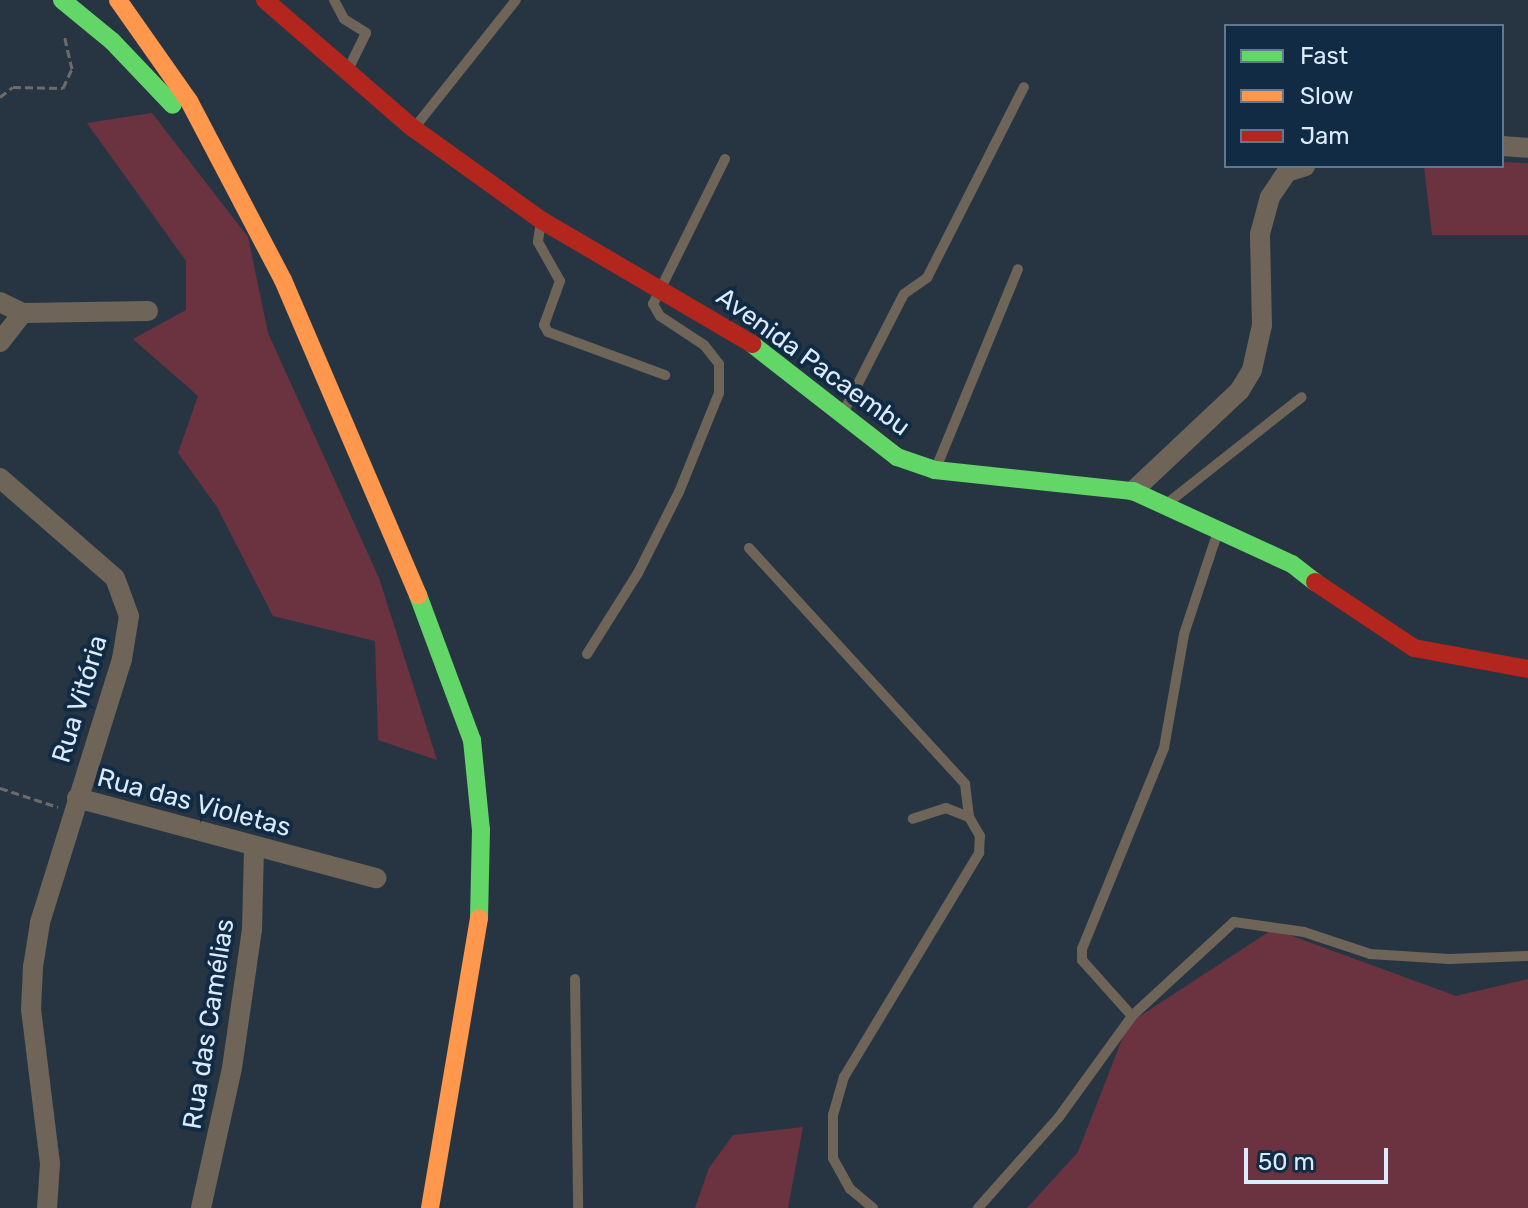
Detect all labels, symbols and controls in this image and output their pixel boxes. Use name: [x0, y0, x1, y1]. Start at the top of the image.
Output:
legend: [1224, 24, 1504, 168]
text: Fast: [1300, 42, 1348, 70]
text: Slow: [1300, 82, 1353, 110]
text: Jam: [1300, 122, 1350, 150]
street label: Avenida Pacaembu: [710, 281, 916, 443]
street label: Rua Vitória: [46, 631, 114, 767]
street label: Rua das Violetas: [94, 762, 294, 844]
street label: Rua das Camélias: [177, 917, 241, 1131]
scale bar: [1248, 1132, 1392, 1182]
text: 50 m: [1258, 1148, 1315, 1176]

